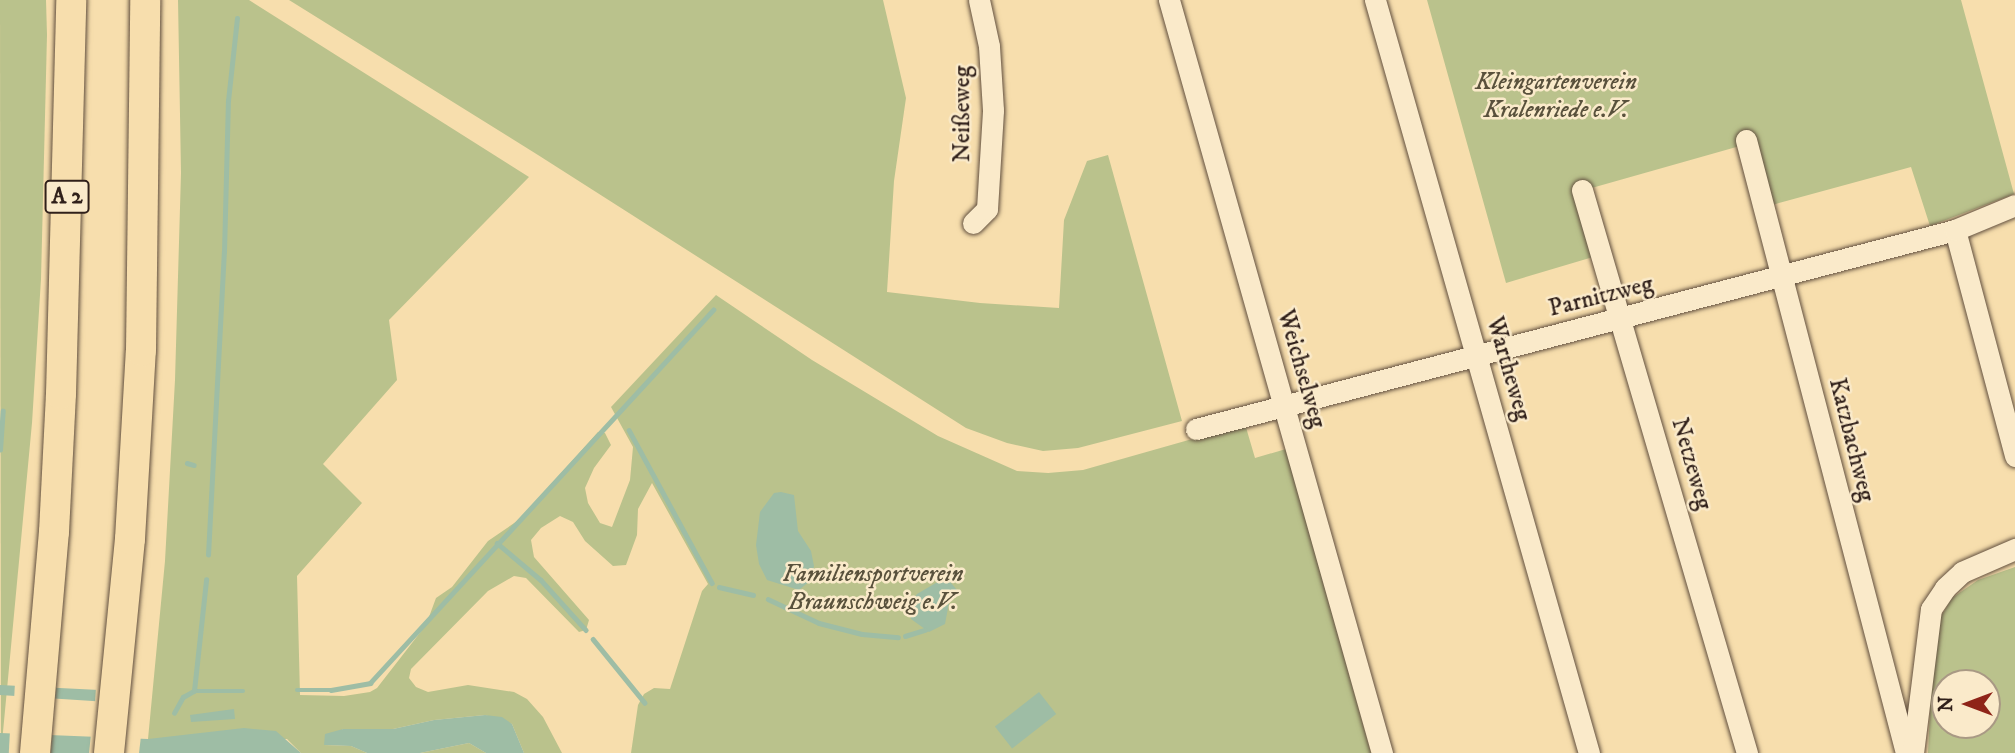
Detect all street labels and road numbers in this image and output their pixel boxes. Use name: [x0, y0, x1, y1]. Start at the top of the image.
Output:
street label: Neißeweg: [949, 66, 977, 162]
road number: A 2: [44, 178, 90, 216]
street label: Parnitzweg: [1546, 270, 1656, 324]
street label: Weichselweg: [1270, 306, 1332, 432]
street label: Wartheweg: [1479, 314, 1537, 424]
street label: Katzbachweg: [1822, 375, 1880, 505]
street label: Netzeweg: [1664, 415, 1718, 513]

